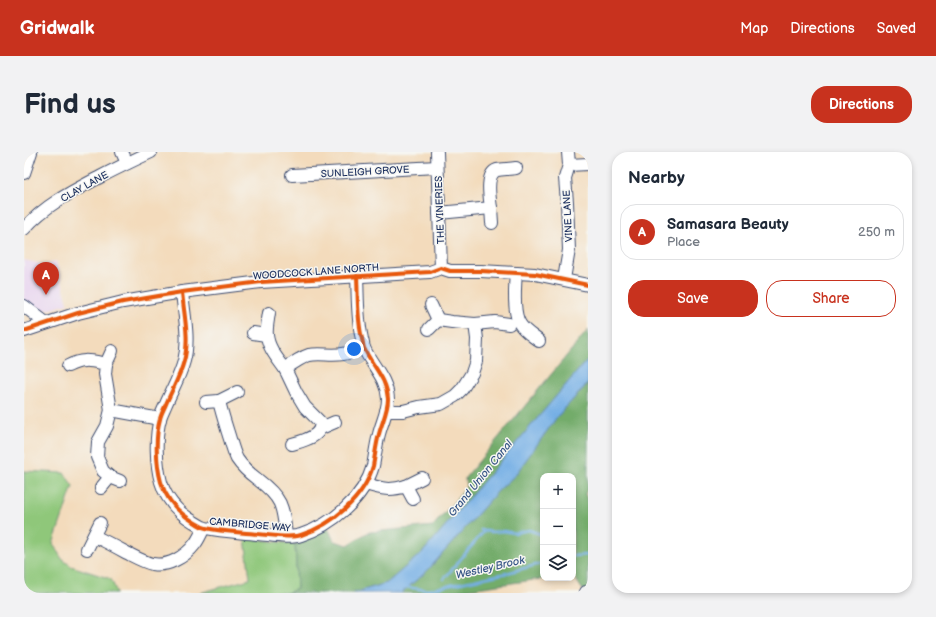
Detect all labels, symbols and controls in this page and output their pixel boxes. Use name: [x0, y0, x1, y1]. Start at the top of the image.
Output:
text: Gridwalk: [20, 17, 95, 40]
text: Map: [740, 20, 768, 37]
text: Directions: [790, 20, 855, 37]
text: Saved: [877, 20, 916, 37]
button: Directions: [811, 86, 912, 123]
text: Find us: [24, 88, 116, 121]
street label: SUNLEIGH GROVE: [320, 164, 410, 180]
text: Nearby: [628, 168, 685, 188]
street label: CLAY LANE: [59, 169, 111, 205]
street label: THE VINERIES: [433, 175, 447, 244]
street label: VINE LANE: [561, 189, 575, 242]
text: Samasara Beauty: [667, 215, 789, 234]
text: A: [638, 224, 646, 240]
text: 250 m: [858, 224, 895, 240]
text: Place: [667, 234, 700, 250]
pin: A: [33, 262, 59, 295]
street label: WOODCOCK LANE NORTH: [253, 262, 379, 282]
button: Save: [628, 280, 758, 317]
button: Share: [766, 280, 896, 317]
your location: [344, 339, 364, 359]
water label: Grand Union Canal: [446, 437, 516, 519]
map controls: [540, 473, 576, 581]
button: +: [540, 473, 576, 509]
button: −: [540, 509, 576, 545]
street label: CAMBRIDGE WAY: [209, 515, 291, 535]
button: layers: [540, 545, 576, 581]
water label: Westley Brook: [454, 553, 526, 582]

